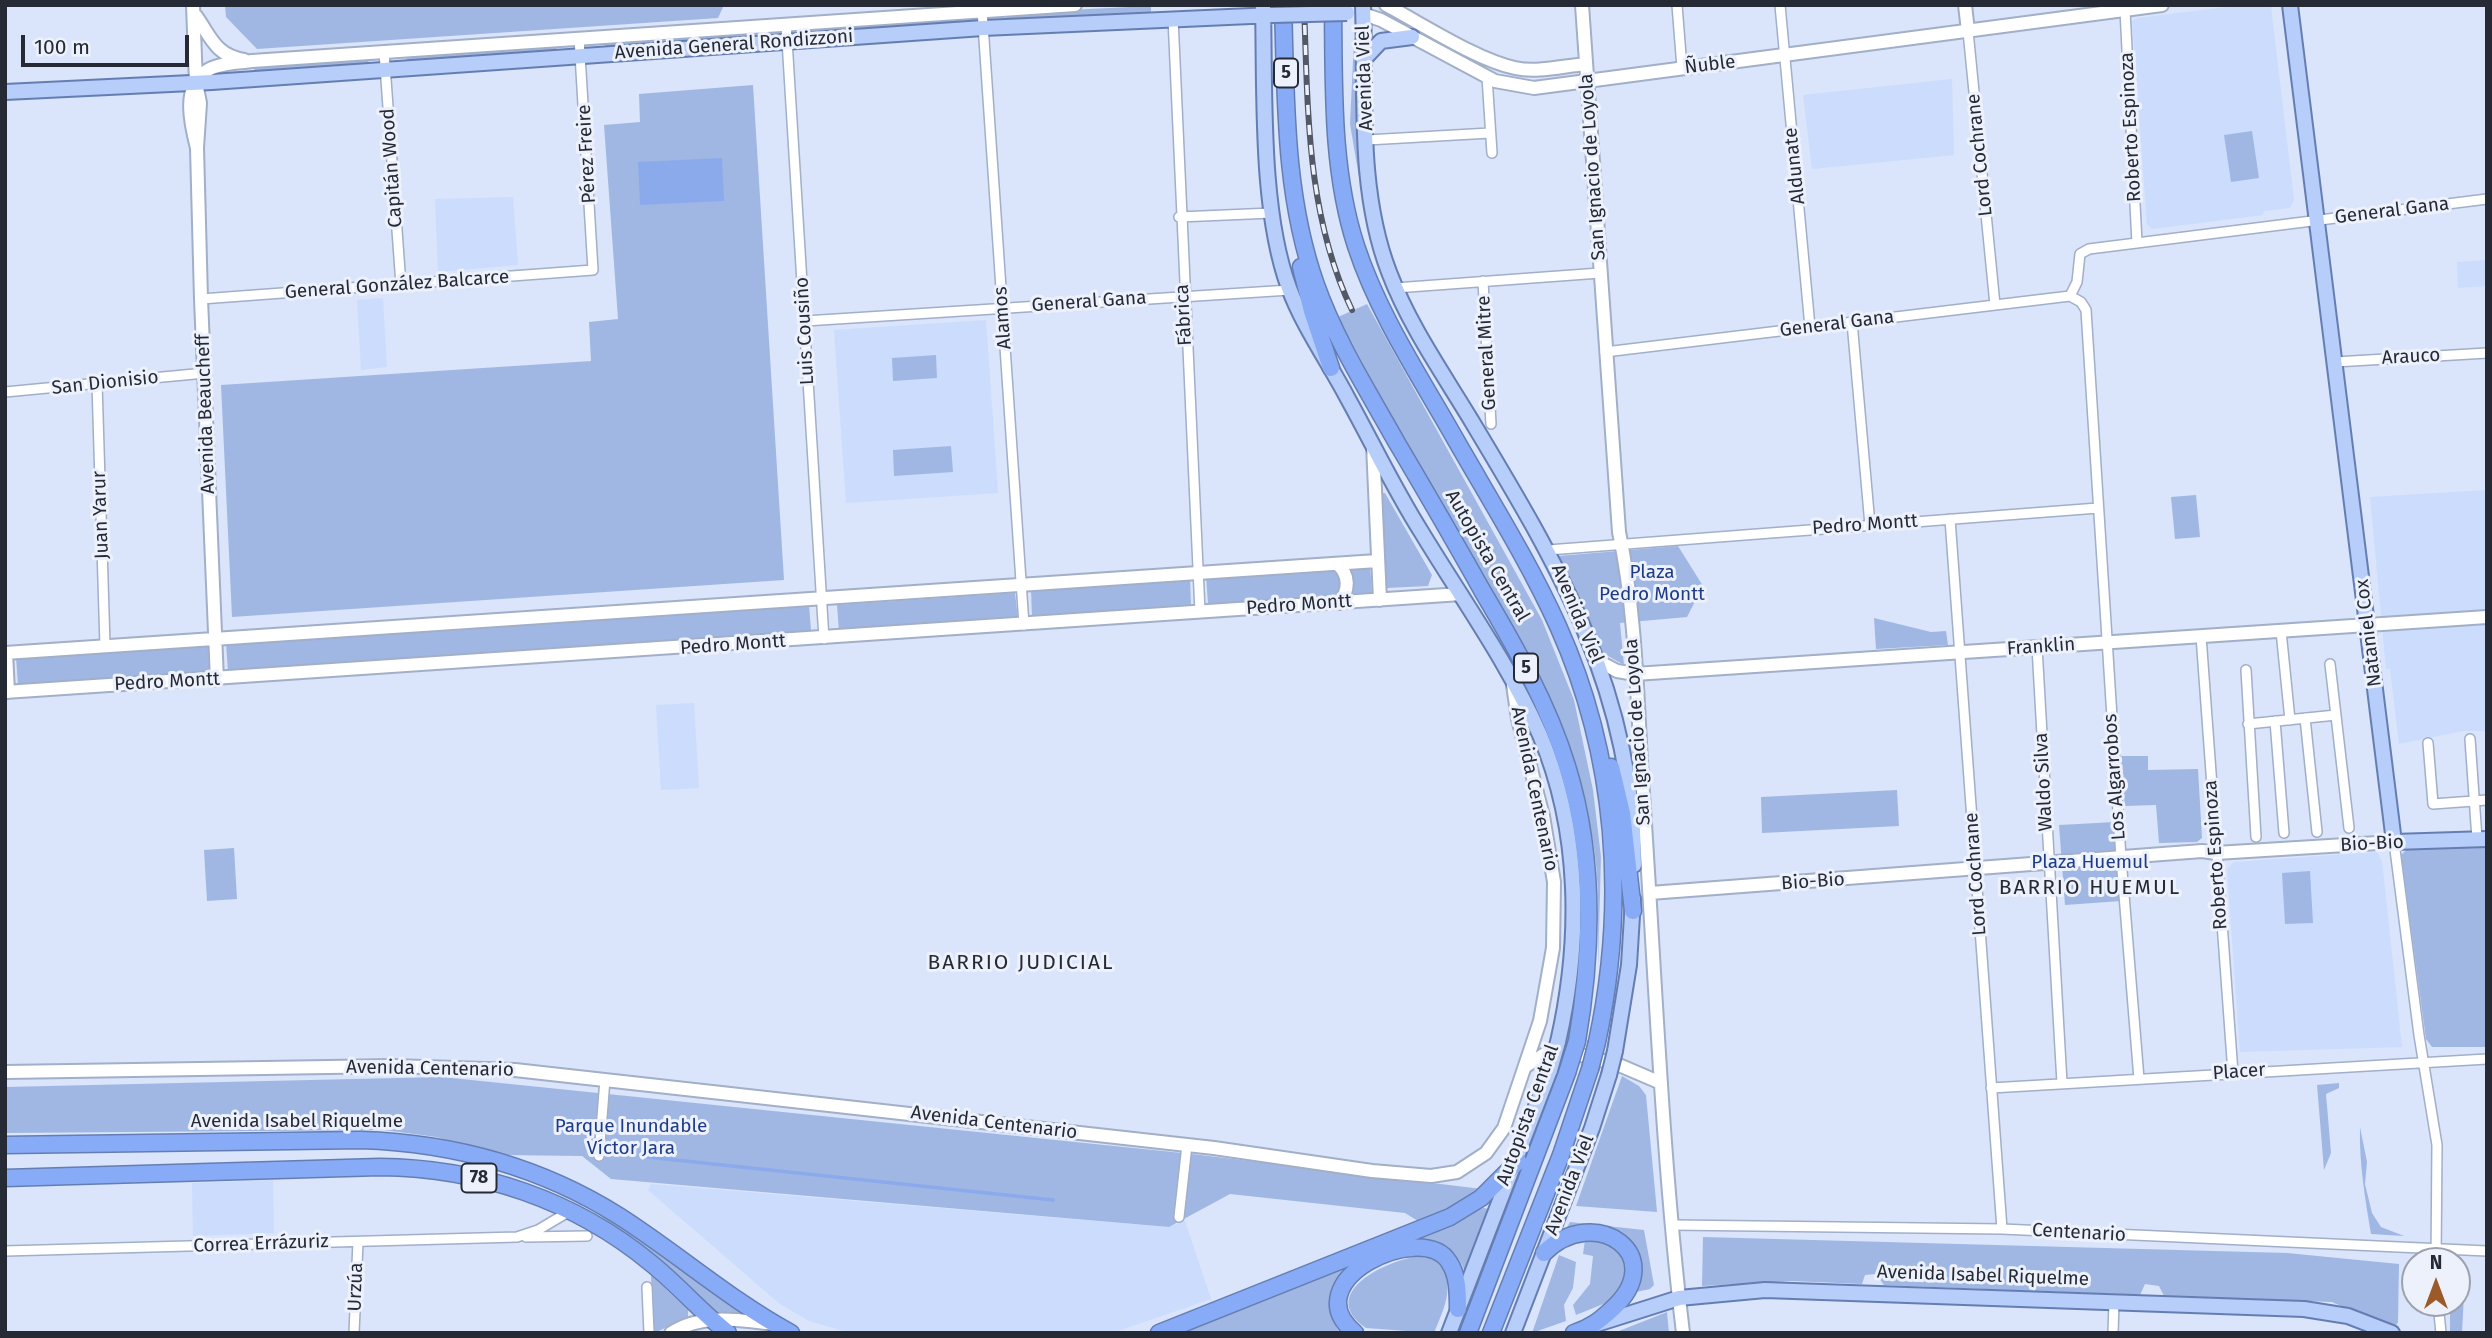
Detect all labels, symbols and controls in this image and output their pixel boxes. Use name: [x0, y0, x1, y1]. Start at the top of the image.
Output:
scale bar: [24, 21, 192, 65]
street label: Avenida General Rondizzoni: [614, 25, 854, 65]
street label: Avenida Viel: [1352, 25, 1378, 131]
text: 100 m: [34, 34, 90, 60]
street label: Ñuble: [1683, 51, 1737, 79]
street label: Roberto Espinoza: [2116, 51, 2146, 203]
road number: 5: [1274, 58, 1298, 88]
street label: San Ignacio de Loyola: [1575, 73, 1611, 261]
street label: Lord Cochrane: [1962, 92, 1998, 218]
street label: Pérez Freire: [573, 104, 601, 204]
street label: Capitán Wood: [376, 107, 408, 229]
street label: Aldunate: [1780, 126, 1810, 206]
street label: General Gana: [2334, 193, 2450, 229]
street label: General González Balcarce: [284, 266, 510, 304]
street label: Luis Cousiño: [791, 276, 819, 386]
street label: Fábrica: [1171, 284, 1197, 346]
street label: Alamos: [989, 286, 1017, 350]
street label: General Gana: [1031, 287, 1147, 317]
street label: General Mitre: [1473, 295, 1501, 411]
street label: General Gana: [1779, 306, 1895, 342]
street label: Avenida Beaucheff: [192, 334, 220, 494]
street label: Arauco: [2381, 344, 2441, 370]
street label: San Dionisio: [50, 366, 160, 400]
street label: Juan Yarur: [88, 470, 114, 560]
street label: Autopista Central: [1440, 486, 1534, 626]
street label: Pedro Montt: [1811, 510, 1919, 540]
street label: Avenida Viel: [1546, 561, 1608, 667]
park label: Plaza Pedro Montt: [1599, 562, 1705, 606]
street label: Nataniel Cox: [2351, 578, 2387, 688]
street label: Pedro Montt: [1245, 590, 1353, 620]
street label: Pedro Montt: [679, 630, 787, 660]
street label: Franklin: [2006, 633, 2076, 661]
street label: San Ignacio de Loyola: [1620, 638, 1656, 826]
road number: 5: [1514, 654, 1538, 682]
street label: Pedro Montt: [114, 668, 220, 696]
street label: Avenida Centenario: [1505, 705, 1563, 873]
street label: Los Algarrobos: [2099, 713, 2131, 841]
street label: Waldo Silva: [2030, 732, 2058, 832]
street label: Roberto Espinoza: [2199, 779, 2233, 931]
street label: Lord Cochrane: [1960, 812, 1992, 936]
street label: Bio-Bio: [2340, 831, 2404, 857]
park label: Plaza Huemul: [2031, 852, 2149, 874]
street label: Bio-Bio: [1780, 868, 1846, 896]
district label: BARRIO HUEMUL: [2000, 875, 2180, 901]
district label: BARRIO JUDICIAL: [929, 950, 1113, 976]
street label: Autopista Central: [1492, 1041, 1564, 1189]
street label: Avenida Centenario: [346, 1056, 514, 1082]
street label: Placer: [2212, 1059, 2266, 1085]
street label: Avenida Centenario: [909, 1101, 1079, 1145]
street label: Avenida Isabel Riquelme: [191, 1111, 403, 1133]
park label: Parque Inundable Víctor Jara: [555, 1116, 707, 1160]
street label: Avenida Viel: [1540, 1132, 1600, 1238]
road number: 78: [462, 1163, 496, 1192]
street label: Centenario: [2031, 1219, 2127, 1247]
street label: Correa Errázuriz: [193, 1230, 329, 1258]
north arrow: [2401, 1247, 2471, 1317]
text: N: [2430, 1251, 2442, 1274]
street label: Avenida Isabel Riquelme: [1876, 1261, 2090, 1291]
street label: Urzúa: [344, 1262, 368, 1312]

